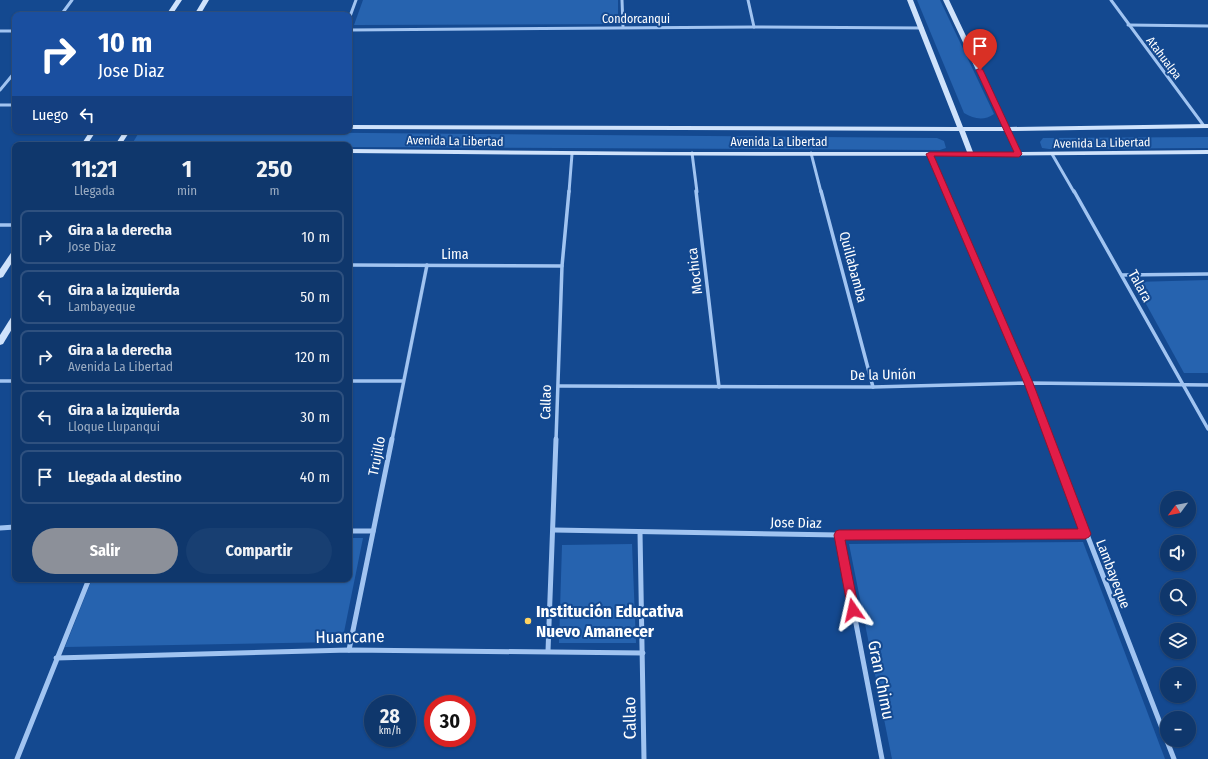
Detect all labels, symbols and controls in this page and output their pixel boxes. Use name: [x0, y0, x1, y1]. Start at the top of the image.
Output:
street label: Condorcanqui: [602, 12, 670, 26]
text: 10 m: [98, 26, 152, 59]
icon: right: [32, 28, 84, 80]
pin: [963, 29, 997, 70]
street label: Atahualpa: [1143, 34, 1185, 82]
icon: arrive: [969, 35, 991, 57]
text: Jose Diaz: [98, 60, 164, 82]
icon: left: [76, 104, 98, 126]
text: Luego: [32, 106, 68, 124]
street label: Avenida La Libertad: [406, 133, 504, 149]
street label: Avenida La Libertad: [731, 135, 827, 149]
street label: Avenida La Libertad: [1053, 135, 1151, 151]
text: 11:21: [71, 155, 118, 183]
text: 1: [182, 155, 192, 183]
text: 250: [257, 155, 293, 183]
text: Llegada: [74, 183, 115, 198]
text: min: [177, 183, 197, 198]
text: m: [270, 183, 280, 198]
text: Gira a la derecha: [68, 221, 172, 239]
icon: right: [34, 226, 56, 248]
text: 10 m: [301, 228, 330, 246]
street label: Quillabamba: [835, 230, 871, 305]
text: Jose Diaz: [68, 239, 116, 254]
street label: Lima: [441, 246, 469, 263]
street label: Mochica: [684, 247, 706, 295]
street label: Talara: [1124, 267, 1156, 305]
text: Gira a la izquierda: [68, 281, 180, 299]
icon: left: [34, 286, 56, 308]
text: 50 m: [300, 288, 330, 306]
text: Lambayeque: [68, 299, 135, 314]
text: Gira a la derecha: [68, 341, 172, 359]
icon: right: [34, 346, 56, 368]
text: 120 m: [295, 348, 330, 366]
text: Avenida La Libertad: [68, 359, 173, 374]
street label: De la Unión: [850, 366, 916, 384]
street label: Callao: [537, 384, 555, 420]
text: Gira a la izquierda: [68, 401, 180, 419]
icon: left: [34, 406, 56, 428]
text: 30 m: [300, 408, 330, 426]
text: Lloque Llupanqui: [68, 419, 160, 434]
street label: Trujillo: [365, 435, 389, 477]
icon: arrive: [34, 466, 56, 488]
text: Llegada al destino: [68, 468, 182, 486]
text: 40 m: [300, 468, 330, 486]
north arrow: [1160, 491, 1196, 527]
map controls: [1160, 491, 1196, 747]
street label: Jose Diaz: [770, 514, 822, 532]
button: Salir: [32, 528, 178, 574]
button: Compartir: [186, 528, 332, 574]
button: sound: [1160, 535, 1196, 571]
street label: Lambayeque: [1092, 537, 1134, 611]
button: search: [1160, 579, 1196, 615]
position arrow: [832, 589, 874, 631]
place label: Institución Educativa Nuevo Amanecer: [536, 601, 684, 642]
marker: Institución Educativa Nuevo Amanecer: [523, 616, 533, 626]
button: layers: [1160, 623, 1196, 659]
street label: Huancane: [315, 626, 385, 648]
street label: Gran Chimu: [863, 639, 899, 721]
button: +: [1160, 667, 1196, 703]
speed limit sign: 30: [424, 695, 476, 747]
street label: Callao: [619, 696, 641, 740]
text: 28: [380, 704, 400, 728]
button: −: [1160, 711, 1196, 747]
text: km/h: [379, 725, 401, 737]

